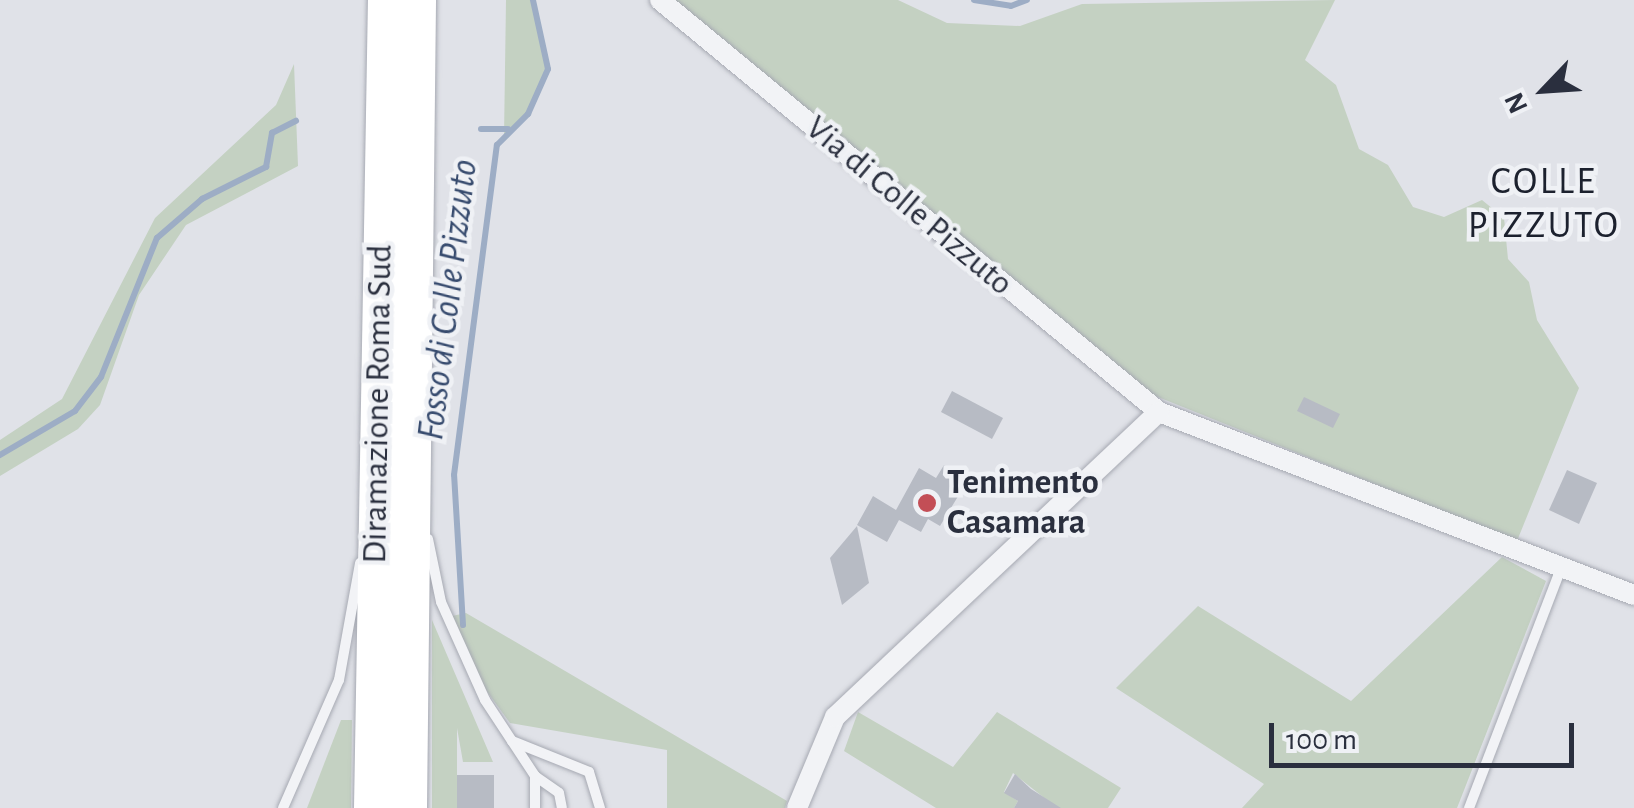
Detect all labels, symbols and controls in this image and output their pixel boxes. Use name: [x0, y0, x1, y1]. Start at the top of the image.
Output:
north arrow: [1494, 40, 1594, 140]
text: N: [1500, 88, 1534, 117]
street label: Via di Colle Pizzuto: [797, 107, 1021, 305]
water label: Fosso di Colle Pizzuto: [409, 157, 489, 443]
district label: COLLE PIZZUTO: [1468, 160, 1620, 250]
street label: Diramazione Roma Sud: [354, 244, 402, 564]
place label: Tenimento Casamara: [947, 462, 1099, 544]
marker: Tenimento Casamara: [916, 492, 938, 514]
scale bar: [1274, 703, 1579, 765]
text: 100 m: [1286, 725, 1357, 755]

